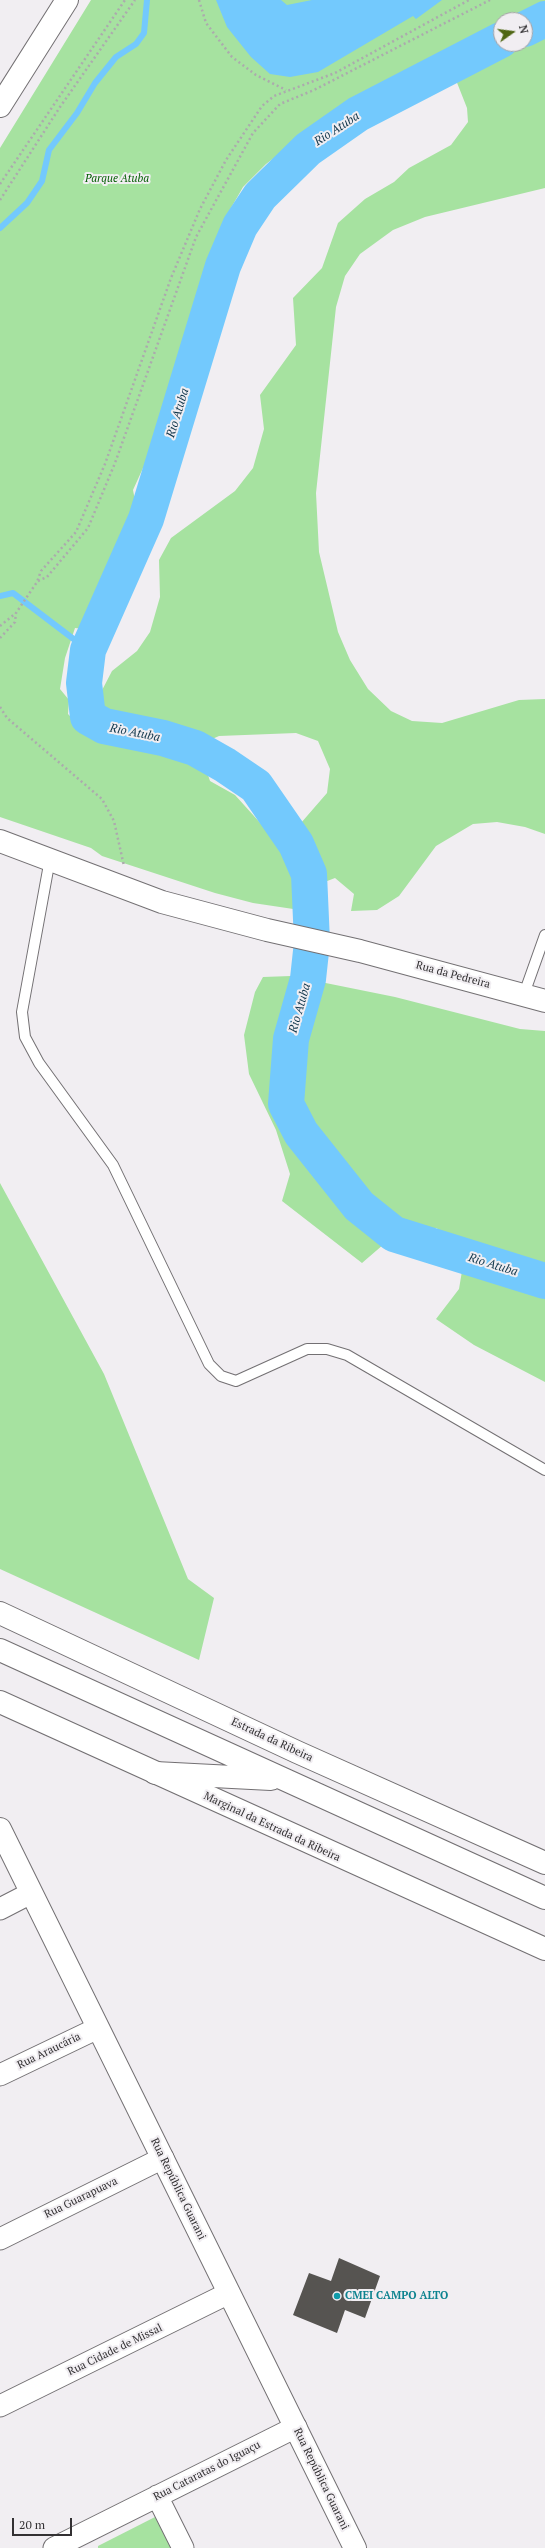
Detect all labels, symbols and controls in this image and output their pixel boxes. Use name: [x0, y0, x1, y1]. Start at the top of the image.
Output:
north arrow: [493, 12, 533, 52]
text: N: [516, 24, 531, 35]
water label: Rio Atuba: [312, 109, 362, 149]
park label: Parque Atuba: [85, 172, 149, 186]
water label: Rio Atuba: [164, 387, 192, 439]
water label: Rio Atuba: [109, 721, 161, 745]
street label: Rua da Pedreira: [414, 959, 492, 991]
water label: Rio Atuba: [286, 982, 314, 1034]
water label: Rio Atuba: [467, 1251, 519, 1279]
street label: Estrada da Ribeira: [229, 1715, 315, 1765]
street label: Marginal da Estrada da Ribeira: [201, 1789, 343, 1865]
street label: Rua Araucária: [15, 2030, 83, 2072]
street label: Rua República Guarani: [148, 2136, 208, 2242]
street label: Rua Guarapuava: [42, 2175, 120, 2221]
place label: CMEI CAMPO ALTO: [345, 2289, 448, 2303]
marker: CMEI CAMPO ALTO: [332, 2291, 342, 2301]
street label: Rua Cidade de Missal: [66, 2321, 164, 2379]
street label: Rua República Guarani: [291, 2426, 351, 2532]
street label: Rua Cataratas do Iguaçu: [151, 2438, 263, 2504]
scale bar: [14, 2510, 74, 2536]
text: 20 m: [19, 2517, 45, 2532]

